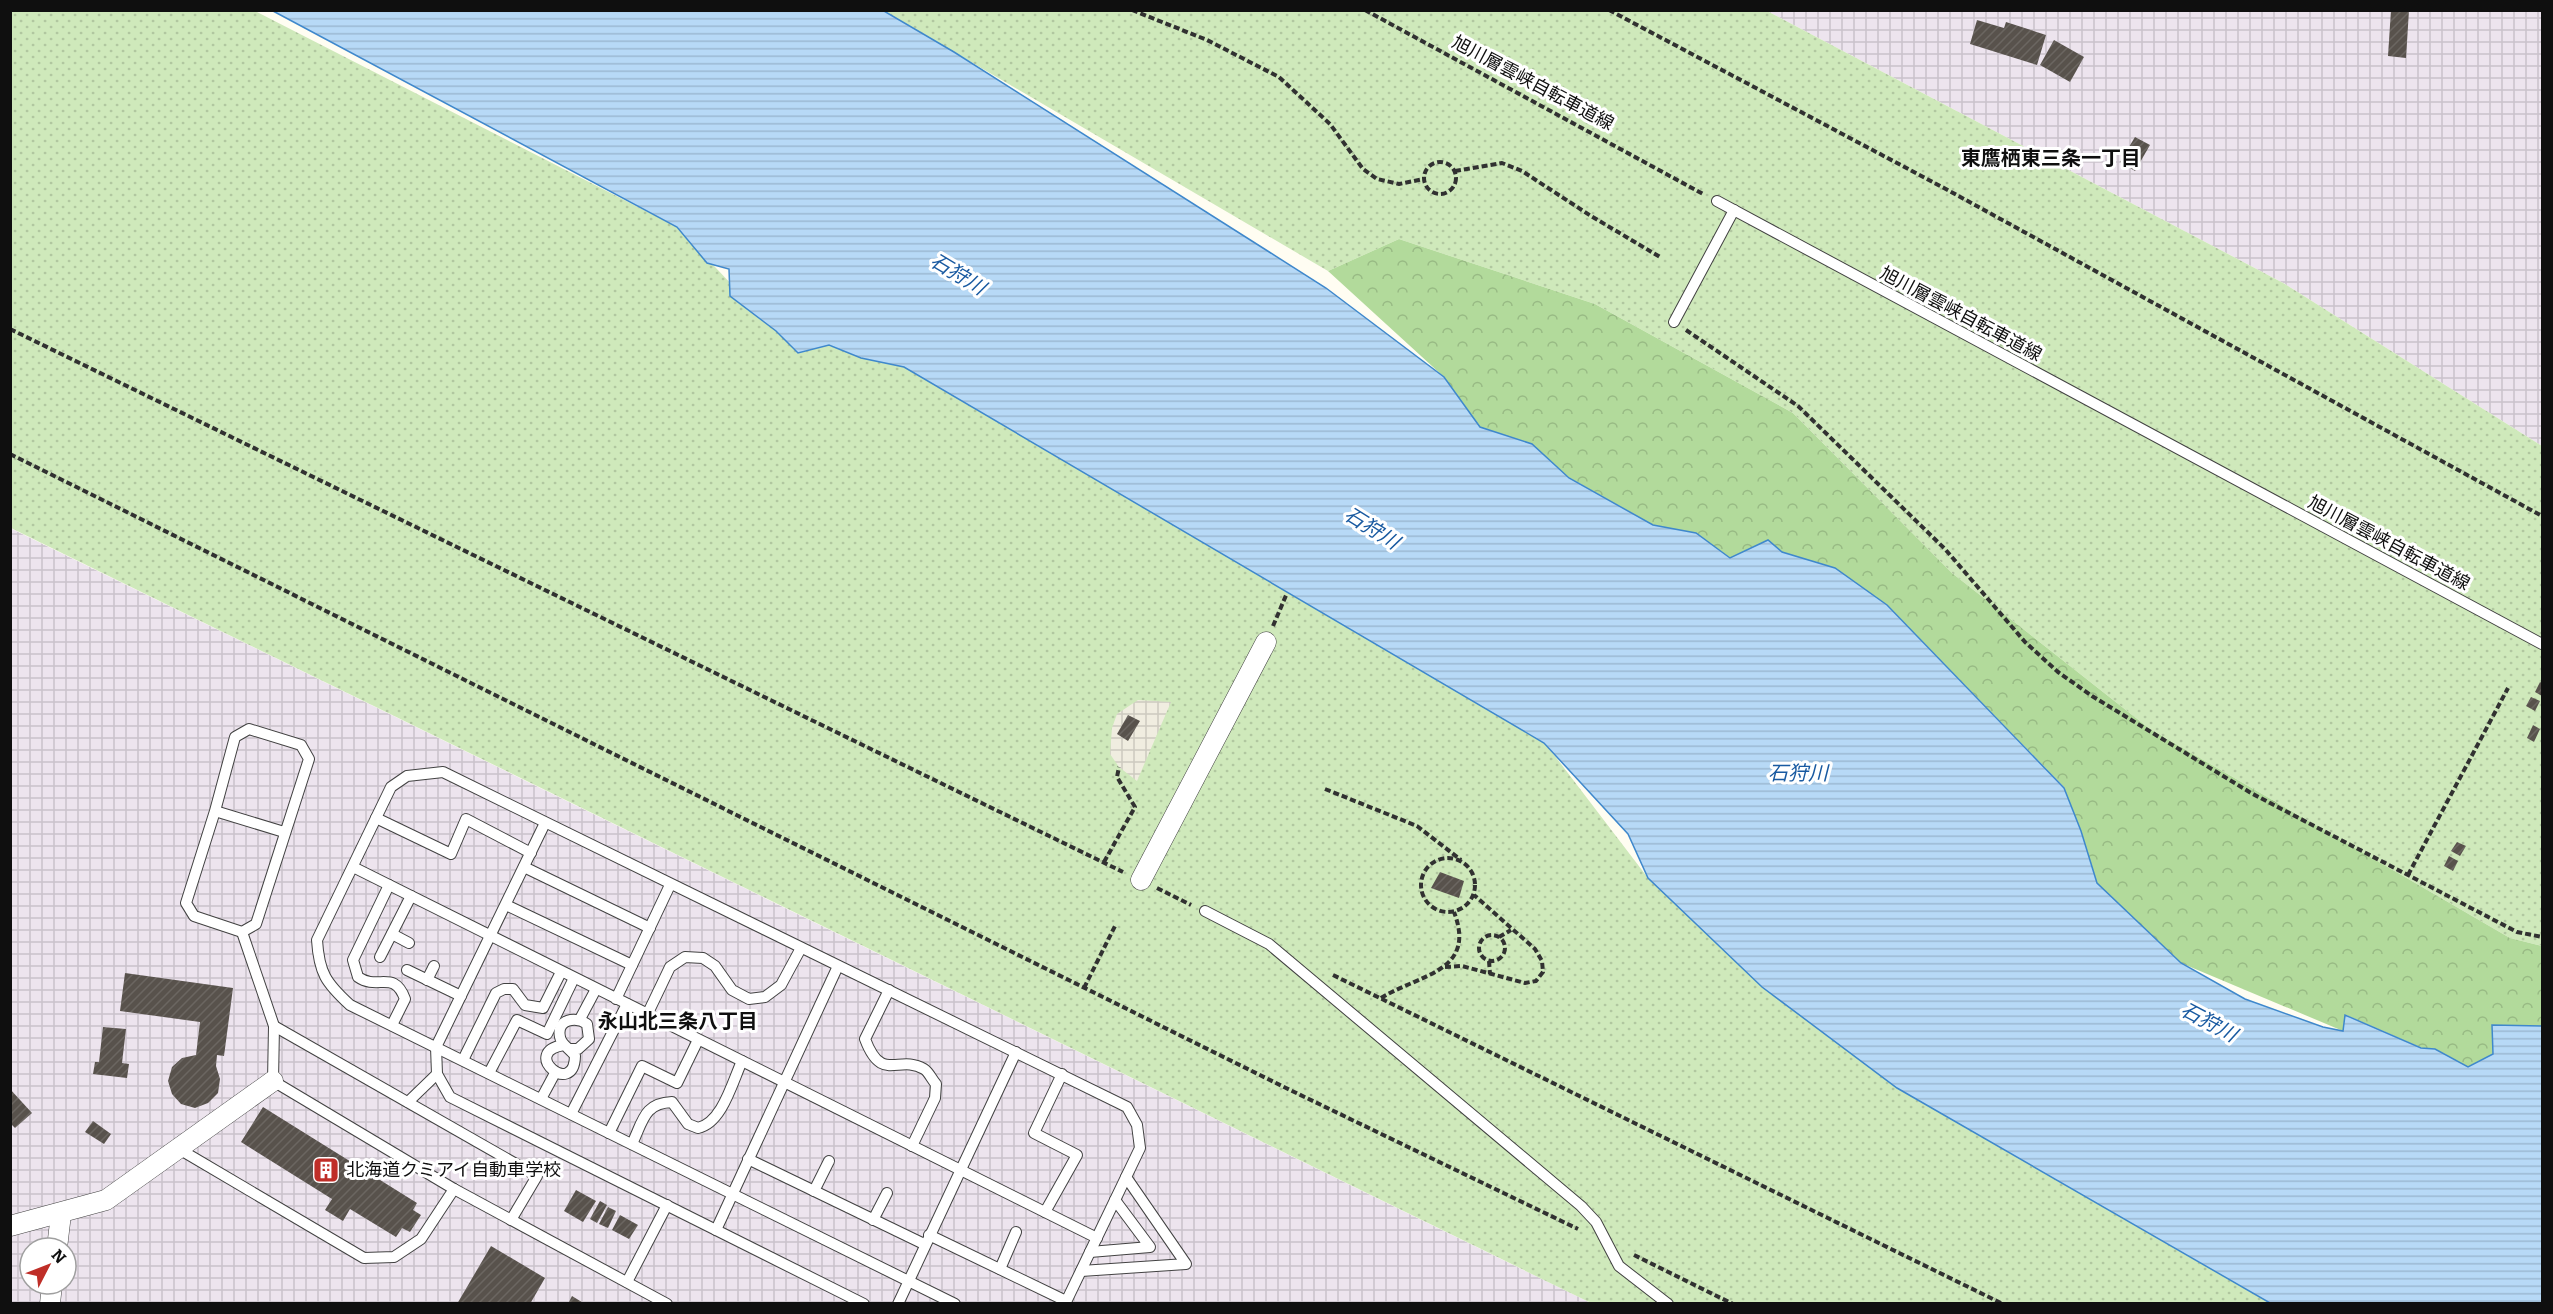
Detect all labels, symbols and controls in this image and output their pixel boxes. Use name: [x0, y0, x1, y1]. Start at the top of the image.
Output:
street label: 旭川層雲峡自転車道線: [1448, 31, 1618, 135]
district label: 東鷹栖東三条一丁目: [1961, 146, 2141, 170]
water label: 石狩川: [926, 248, 992, 301]
street label: 旭川層雲峡自転車道線: [1876, 262, 2046, 366]
street label: 旭川層雲峡自転車道線: [2304, 491, 2474, 595]
water label: 石狩川: [1340, 502, 1405, 555]
water label: 石狩川: [1768, 761, 1830, 785]
water label: 石狩川: [2177, 997, 2243, 1048]
district label: 永山北三条八丁目: [598, 1009, 758, 1033]
building icon: 北海道クミアイ自動車学校: [311, 1155, 341, 1185]
place label: 北海道クミアイ自動車学校: [346, 1159, 561, 1181]
north arrow: [18, 1236, 78, 1296]
text: N: [48, 1245, 70, 1267]

